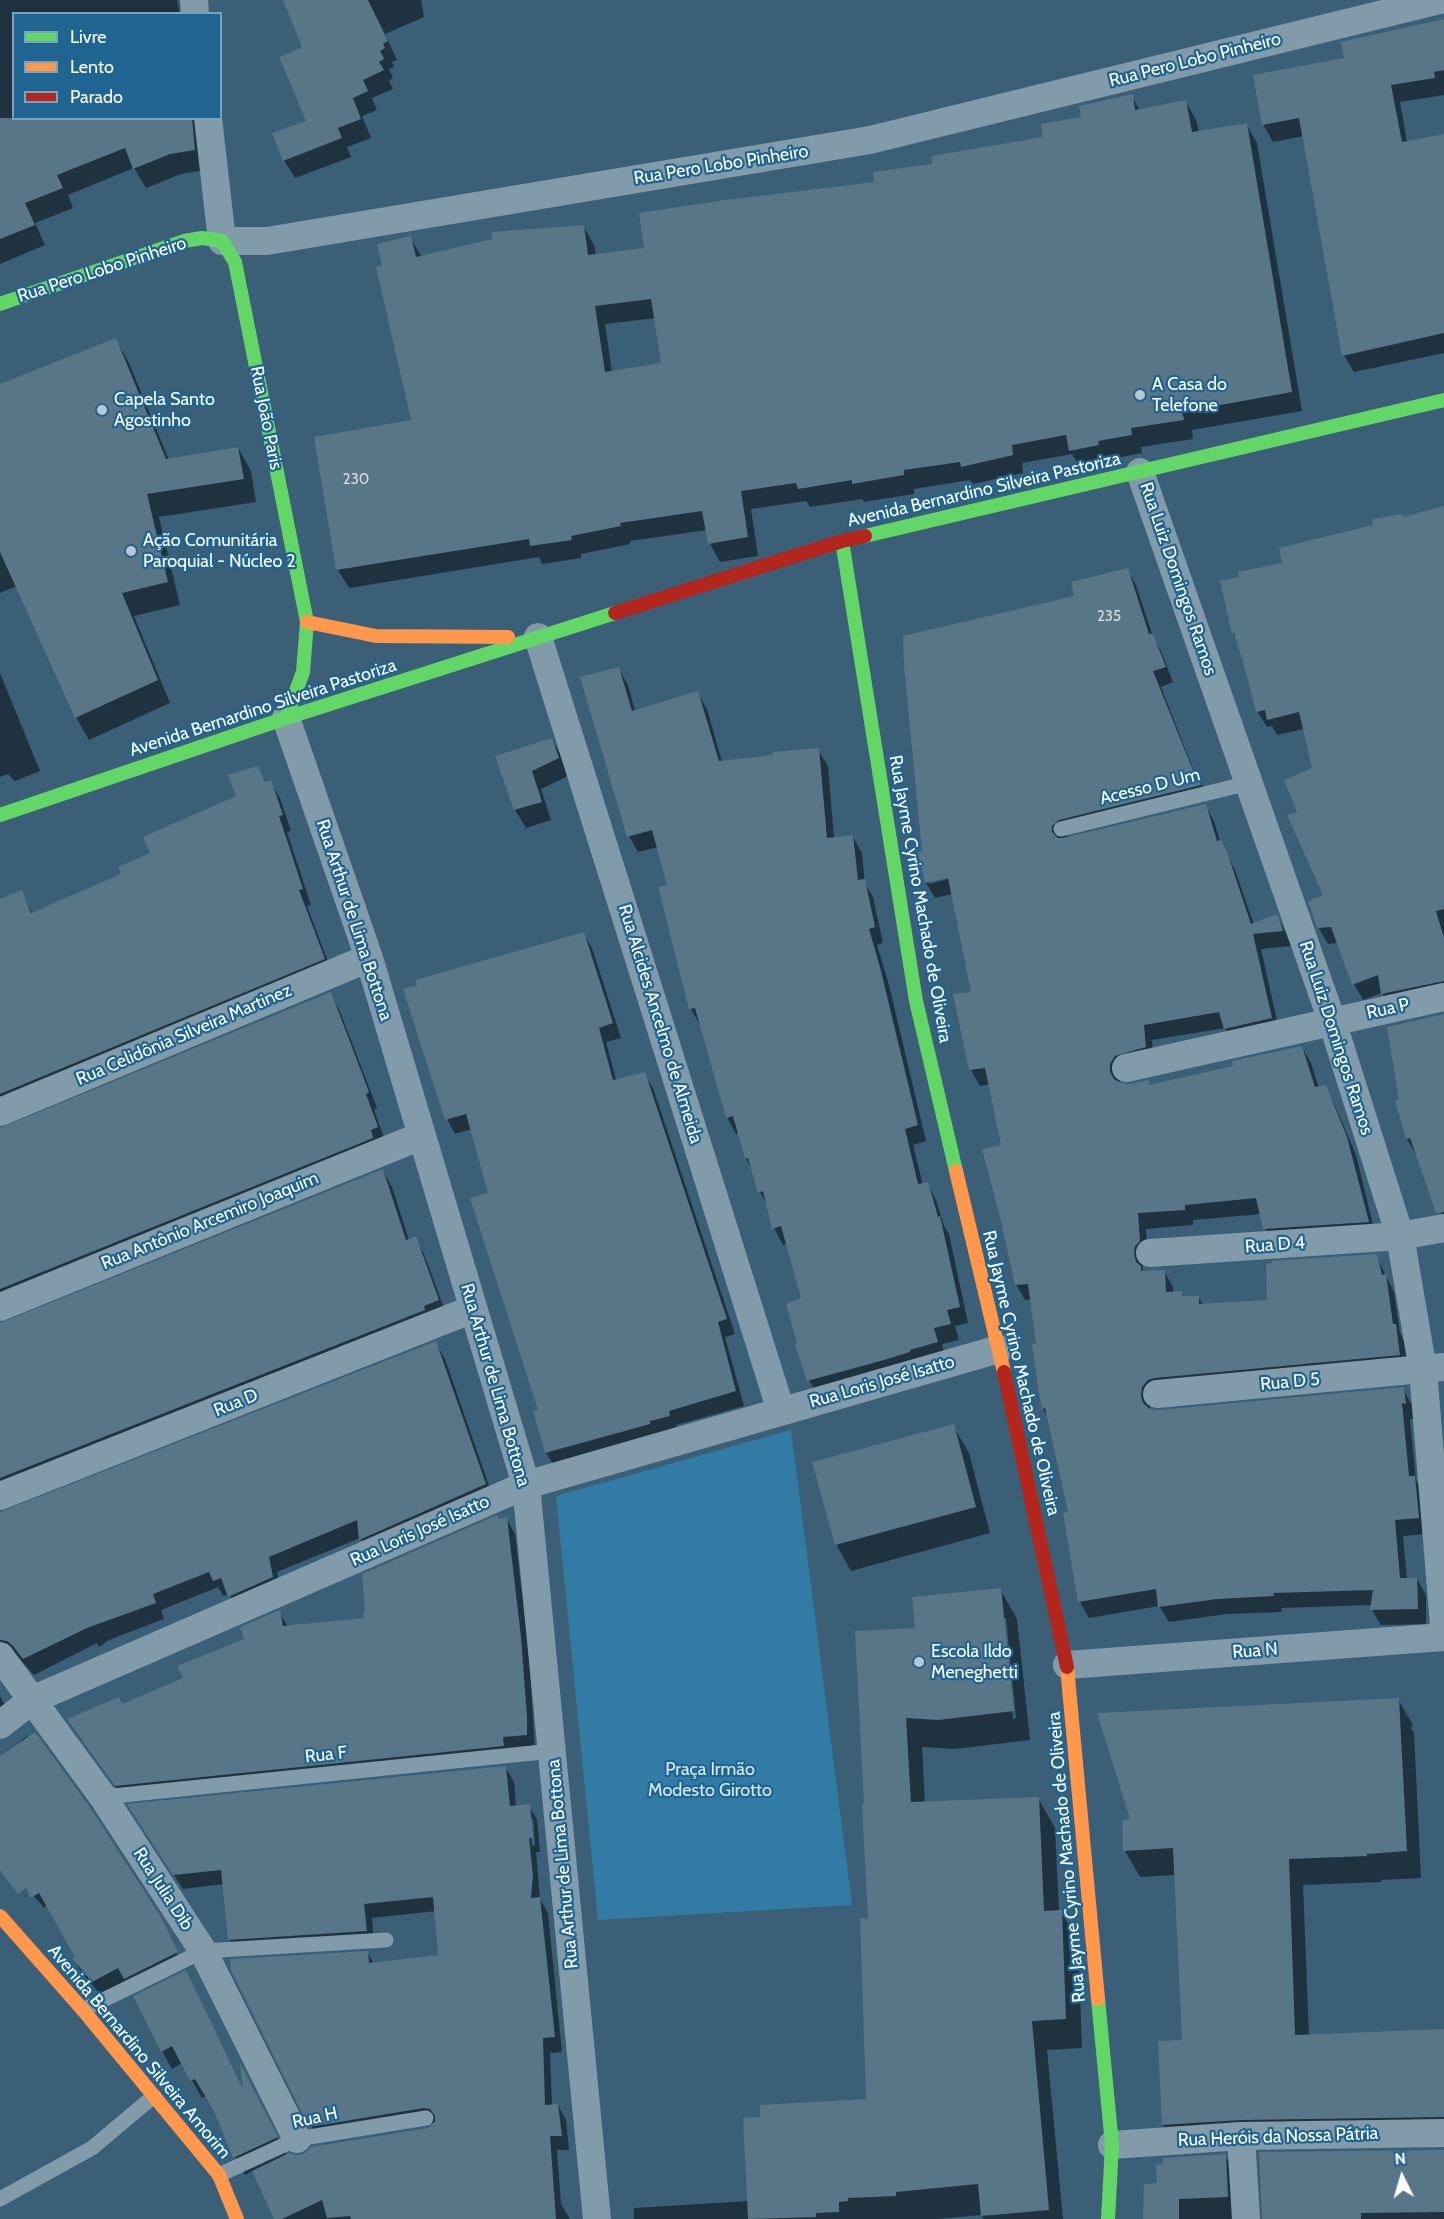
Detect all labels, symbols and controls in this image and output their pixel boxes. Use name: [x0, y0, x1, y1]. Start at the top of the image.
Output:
legend: [12, 12, 222, 120]
text: Livre: [70, 26, 106, 48]
street label: Rua Pero Lobo Pinheiro: [1107, 28, 1283, 92]
text: Lento: [70, 56, 114, 78]
text: Parado: [70, 86, 123, 108]
street label: Rua Pero Lobo Pinheiro: [632, 141, 810, 189]
street label: Rua Pero Lobo Pinheiro: [15, 232, 189, 308]
street label: Rua João Paris: [245, 364, 287, 472]
place label: A Casa do Telefone: [1152, 374, 1227, 416]
marker: A Casa do Telefone: [1133, 388, 1147, 402]
place label: Capela Santo Agostinho: [114, 389, 215, 432]
marker: Capela Santo Agostinho: [95, 403, 109, 417]
street label: Avenida Bernardino Silveira Pastoriza: [845, 448, 1123, 532]
house number: 230: [343, 471, 369, 489]
street label: Rua Luiz Domingos Ramos: [1135, 480, 1221, 678]
place label: Ação Comunitária Paroquial - Núcleo 2: [143, 530, 296, 572]
marker: Ação Comunitária Paroquial - Núcleo 2: [124, 544, 138, 558]
house number: 235: [1097, 608, 1121, 626]
street label: Avenida Bernardino Silveira Pastoriza: [127, 655, 399, 761]
street label: Rua Jayme Cyrino Machado de Oliveira: [884, 753, 956, 1045]
street label: Acesso D Um: [1098, 764, 1202, 810]
street label: Rua Arthur de Lima Bottona: [311, 817, 397, 1023]
street label: Rua Alcides Ancelmo de Almeida: [613, 902, 707, 1146]
street label: Rua Luiz Domingos Ramos: [1294, 938, 1378, 1138]
street label: Rua Celidônia Silveira Martinez: [73, 980, 295, 1090]
street label: Rua P: [1365, 994, 1411, 1024]
street label: Rua Antônio Arcemiro Joaquim: [98, 1167, 322, 1275]
street label: Rua Jayme Cyrino Machado de Oliveira: [978, 1228, 1064, 1518]
street label: Rua D 4: [1244, 1232, 1306, 1258]
street label: Rua Arthur de Lima Bottona: [456, 1281, 534, 1489]
street label: Rua Loris José Isatto: [807, 1351, 957, 1413]
street label: Rua D 5: [1259, 1369, 1321, 1395]
street label: Rua D: [211, 1384, 261, 1422]
street label: Rua Loris José Isatto: [347, 1491, 493, 1571]
street label: Rua N: [1232, 1639, 1278, 1663]
place label: Escola Ildo Meneghetti: [931, 1641, 1018, 1684]
marker: Escola Ildo Meneghetti: [912, 1655, 926, 1669]
street label: Rua Jayme Cyrino Machado de Oliveira: [1044, 1711, 1090, 2003]
street label: Rua F: [304, 1742, 348, 1768]
street label: Rua Arthur de Lima Bottona: [543, 1758, 583, 1970]
park label: Praça Irmão Modesto Girotto: [648, 1759, 772, 1802]
street label: Rua Julia Dib: [128, 1844, 198, 1934]
street label: Avenida Bernardino Silveira Amorim: [43, 1941, 235, 2163]
street label: Rua H: [291, 2103, 339, 2133]
street label: Rua Heróis da Nossa Pátria: [1177, 2123, 1379, 2151]
north arrow: [1372, 2147, 1432, 2207]
text: N: [1394, 2149, 1407, 2169]

